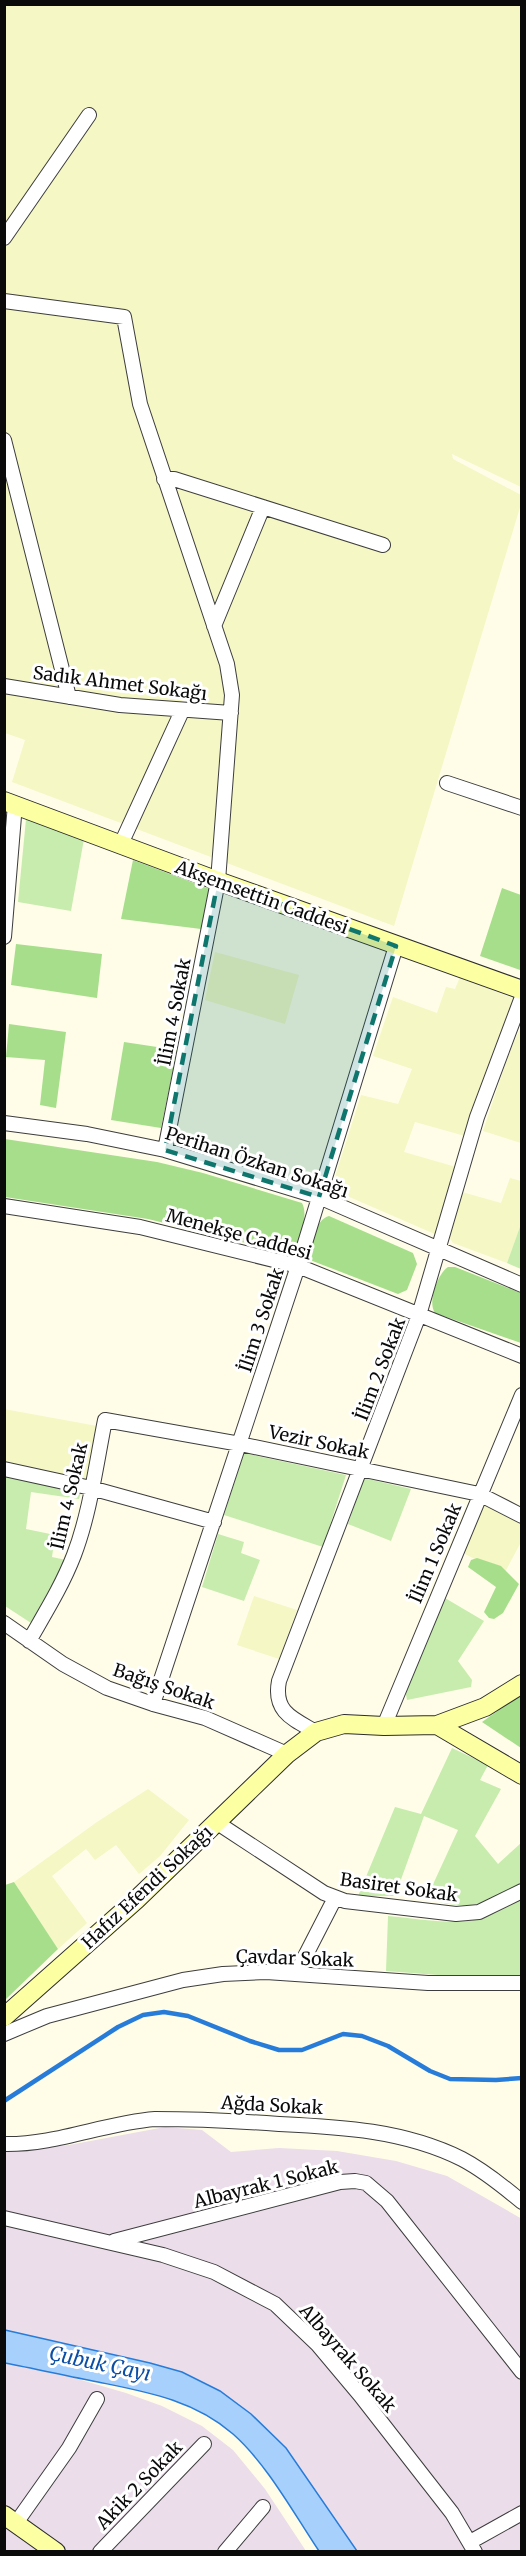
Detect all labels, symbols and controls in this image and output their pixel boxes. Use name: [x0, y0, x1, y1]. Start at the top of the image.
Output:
street label: Sadık Ahmet Sokağı: [32, 661, 209, 705]
street label: Akşemsettin Caddesi: [171, 855, 352, 939]
street label: İlim 4 Sokak: [152, 956, 196, 1068]
street label: Perihan Özkan Sokağı: [162, 1122, 352, 1203]
street label: Menekşe Caddesi: [164, 1204, 314, 1265]
street label: İlim 3 Sokak: [233, 1264, 289, 1375]
street label: İlim 2 Sokak: [350, 1314, 410, 1424]
street label: Vezir Sokak: [266, 1420, 372, 1464]
street label: İlim 4 Sokak: [46, 1440, 93, 1552]
street label: İlim 1 Sokak: [404, 1499, 467, 1606]
street label: Bağış Sokak: [110, 1658, 218, 1714]
street label: Hafız Efendi Sokağı: [77, 1820, 217, 1954]
street label: Basiret Sokak: [339, 1867, 460, 1907]
street label: Çavdar Sokak: [236, 1944, 355, 1972]
street label: Ağda Sokak: [220, 2091, 324, 2119]
street label: Albayrak 1 Sokak: [190, 2155, 341, 2213]
street label: Albayrak Sokak: [294, 2298, 402, 2417]
water label: Çubuk Çayı: [47, 2340, 153, 2386]
street label: Akik 2 Sokak: [90, 2435, 187, 2535]

